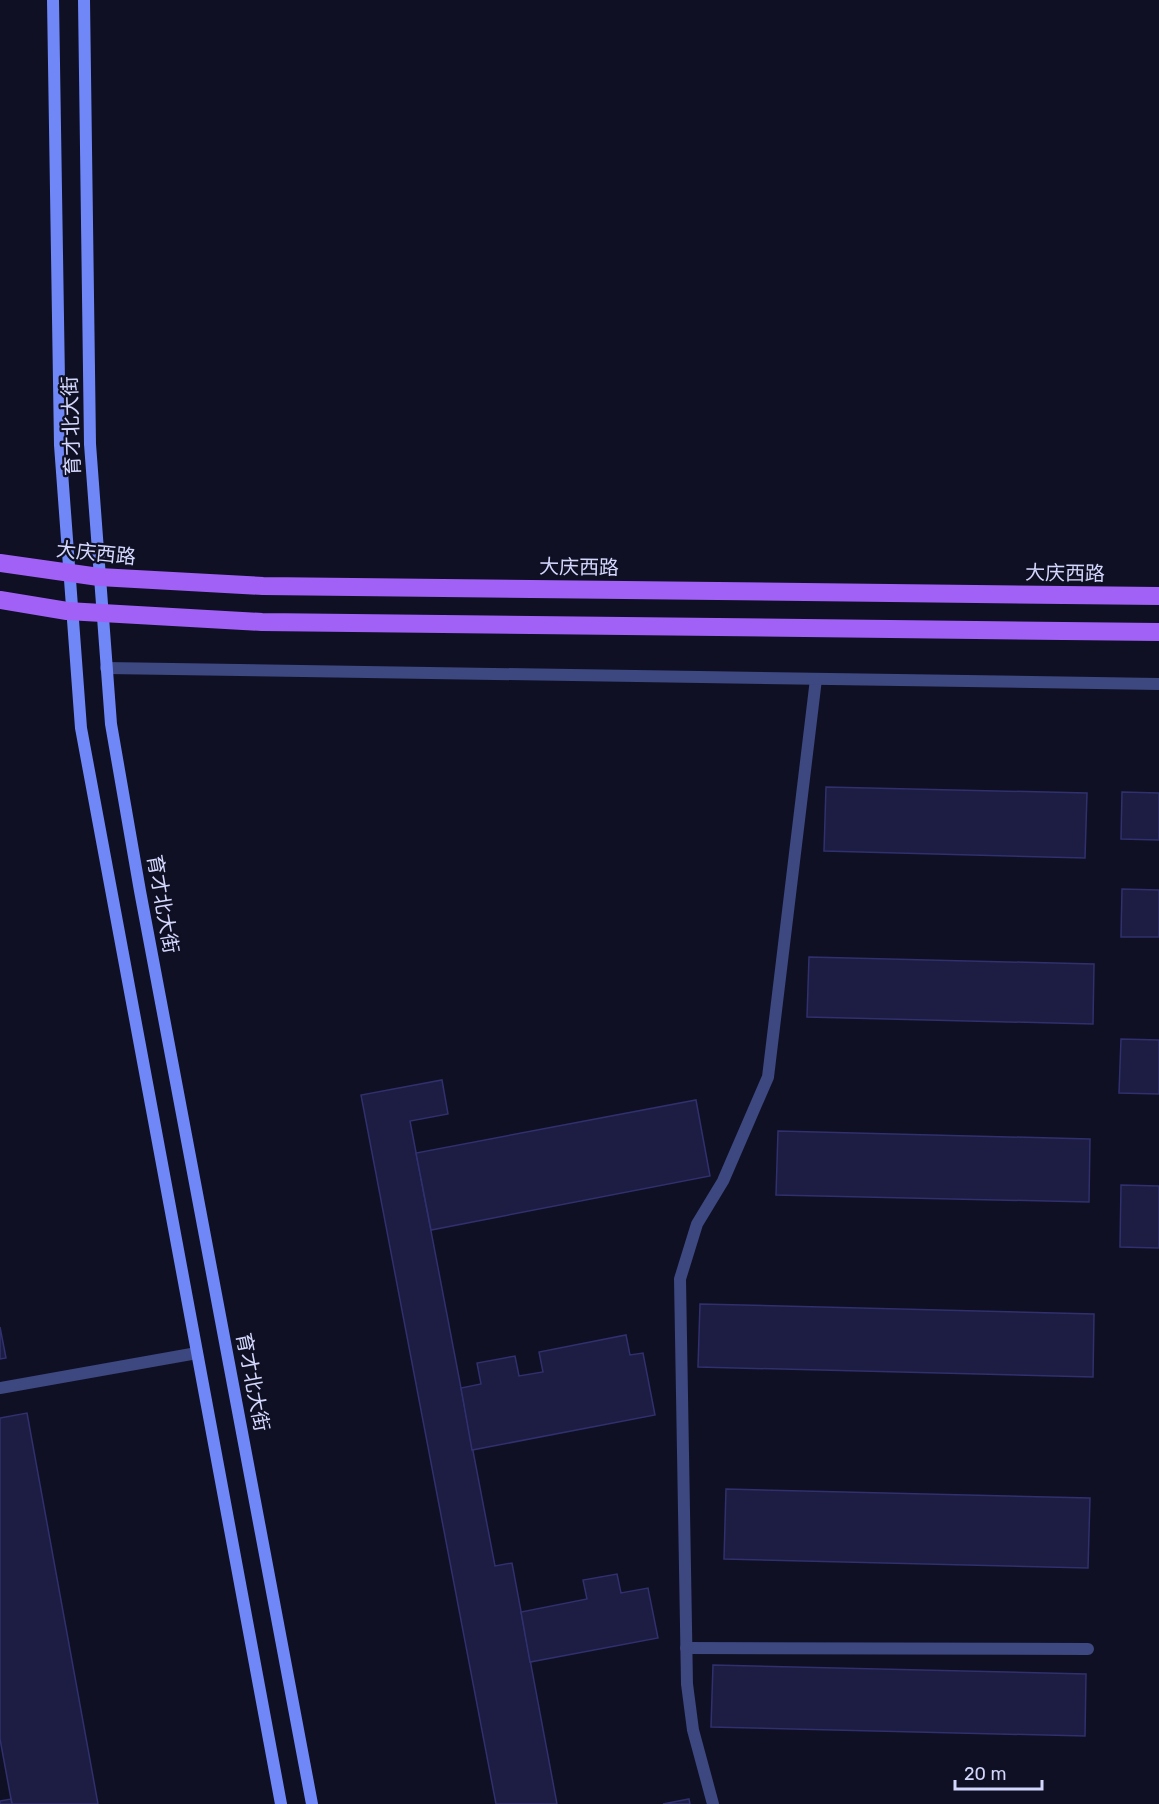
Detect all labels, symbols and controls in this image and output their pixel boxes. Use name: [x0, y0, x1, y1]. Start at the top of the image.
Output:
street label: 育才北大街: [57, 376, 85, 476]
street label: 大庆西路: [55, 537, 137, 569]
street label: 大庆西路: [539, 554, 619, 580]
street label: 大庆西路: [1025, 560, 1105, 586]
street label: 育才北大街: [142, 853, 184, 955]
street label: 育才北大街: [232, 1331, 274, 1433]
scale bar: [955, 1753, 1042, 1791]
text: 20 m: [964, 1763, 1006, 1785]

